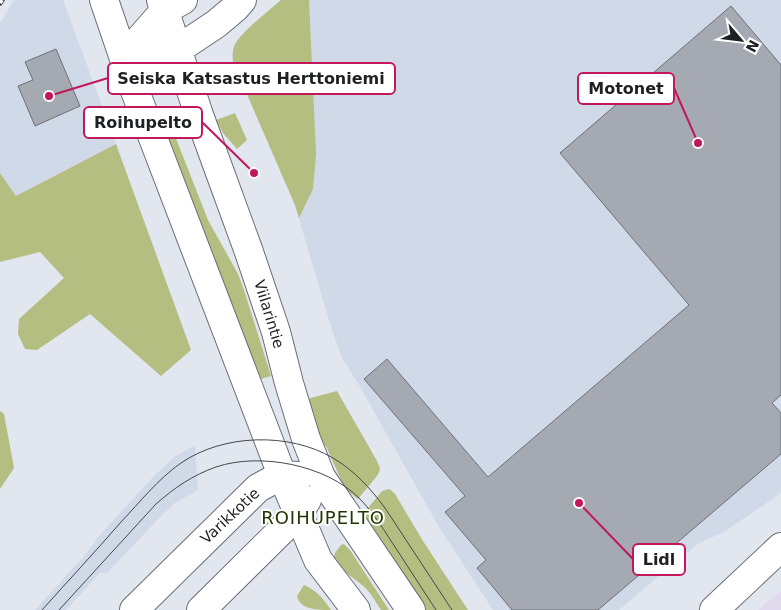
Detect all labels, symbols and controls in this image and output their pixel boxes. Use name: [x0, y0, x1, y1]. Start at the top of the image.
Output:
north arrow: [716, 15, 766, 65]
text: N: [743, 37, 762, 55]
callout: Seiska Katsastus Herttoniemi: [108, 63, 395, 94]
text: Seiska Katsastus Herttoniemi: [117, 69, 385, 88]
callout: Motonet: [578, 73, 674, 104]
text: Motonet: [588, 79, 664, 98]
callout: Roihupelto: [84, 107, 202, 138]
text: Roihupelto: [94, 113, 192, 132]
street label: Viilarintie: [250, 278, 288, 350]
street label: Varikkotie: [197, 484, 263, 548]
district label: ROIHUPELTO: [261, 507, 385, 528]
callout: Lidl: [633, 544, 685, 575]
text: Lidl: [643, 550, 675, 569]

